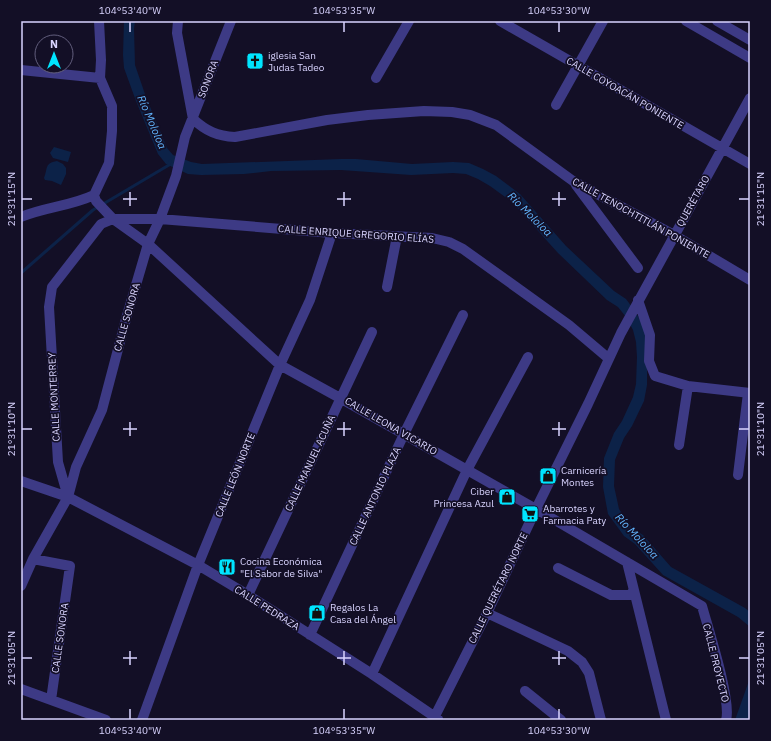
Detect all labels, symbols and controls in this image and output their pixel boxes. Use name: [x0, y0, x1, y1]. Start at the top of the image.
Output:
text: 104°53'40"W: [99, 4, 161, 17]
text: 104°53'35"W: [313, 4, 375, 17]
text: 104°53'30"W: [528, 4, 590, 17]
north arrow: [34, 34, 74, 74]
text: N: [50, 37, 58, 51]
place label: iglesia San Judas Tadeo: [268, 49, 325, 74]
church icon: iglesia San Judas Tadeo: [245, 51, 265, 71]
street label: CALLE COYOACÁN PONIENTE: [564, 54, 686, 132]
street label: SONORA: [195, 58, 221, 100]
water label: Río Mololoa: [134, 93, 170, 151]
text: 21°31'15"N: [5, 172, 18, 226]
text: 21°31'15"N: [754, 172, 767, 226]
street label: QUERÉTARO: [674, 173, 712, 229]
street label: CALLE TENOCHTITLÁN PONIENTE: [570, 175, 712, 261]
water label: Río Mololoa: [505, 189, 555, 239]
street label: CALLE ENRIQUE GREGORIO ELÍAS: [278, 222, 435, 246]
street label: CALLE SONORA: [111, 281, 143, 353]
street label: CALLE MONTERREY: [45, 352, 63, 442]
street label: CALLE LEONA VICARIO: [342, 394, 440, 458]
text: 21°31'10"N: [5, 402, 18, 456]
text: 21°31'10"N: [754, 402, 767, 456]
street label: CALLE MANUEL ACUÑA: [282, 412, 338, 513]
street label: CALLE LEÓN NORTE: [212, 431, 258, 519]
street label: CALLE ANTONIO PLAZA: [346, 444, 404, 547]
place label: Carnicería Montes: [561, 464, 607, 489]
shop icon: Carnicería Montes: [538, 466, 558, 486]
place label: Ciber Princesa Azul: [434, 485, 494, 510]
shop icon: Ciber Princesa Azul: [497, 487, 517, 507]
place label: Abarrotes y Farmacia Paty: [543, 502, 606, 527]
supermarket icon: Abarrotes y Farmacia Paty: [520, 504, 540, 524]
water label: Río Mololoa: [612, 510, 662, 562]
street label: CALLE QUERÉTARO NORTE: [465, 530, 531, 646]
place label: Cocina Económica "El Sabor de Silva": [240, 555, 323, 580]
restaurant icon: Cocina Económica "El Sabor de Silva": [217, 557, 237, 577]
street label: CALLE PEDRAZA: [232, 583, 303, 634]
place label: Regalos La Casa del Ángel: [330, 601, 396, 626]
street label: CALLE SONORA: [49, 602, 71, 674]
shop icon: Regalos La Casa del Ángel: [307, 603, 327, 623]
street label: CALLE PROYECTO: [700, 622, 732, 704]
text: 21°31'05"N: [5, 631, 18, 685]
text: 21°31'05"N: [754, 631, 767, 685]
text: 104°53'40"W: [99, 724, 161, 737]
text: 104°53'35"W: [313, 724, 375, 737]
text: 104°53'30"W: [528, 724, 590, 737]

